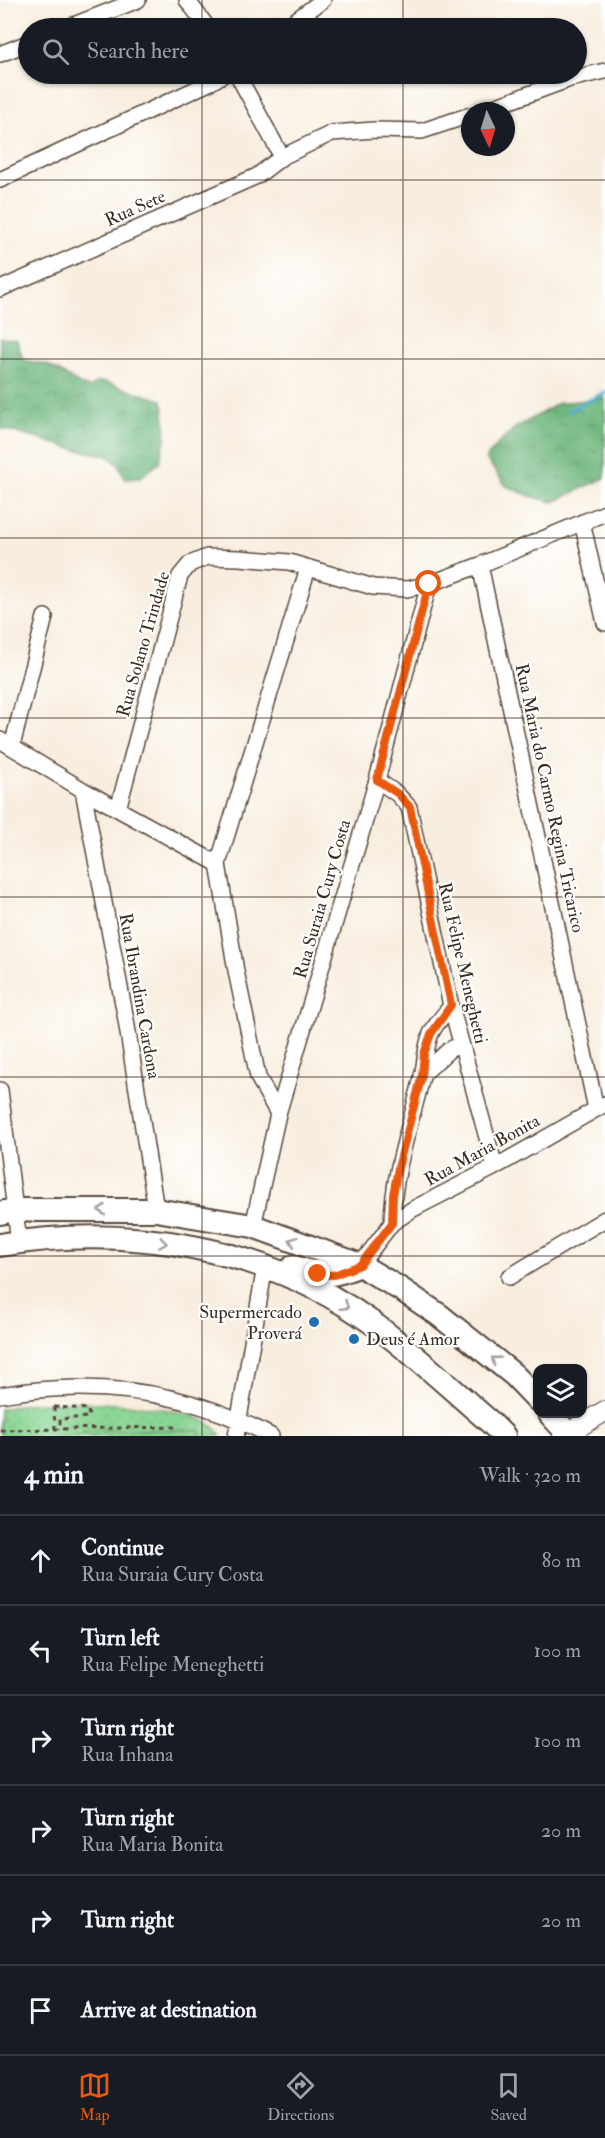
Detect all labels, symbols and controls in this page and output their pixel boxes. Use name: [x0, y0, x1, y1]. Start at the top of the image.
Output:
search box: [18, 18, 587, 84]
icon: search: [39, 35, 72, 68]
text: Search here: [87, 37, 189, 65]
north arrow: [461, 102, 515, 156]
street label: Rua Sete: [101, 185, 170, 232]
street label: Rua Solano Trindade: [112, 568, 175, 720]
route start: [415, 570, 441, 596]
street label: Rua Maria do Carmo Regina Tricarico: [510, 661, 589, 935]
street label: Rua Suraia Cury Costa: [289, 816, 356, 981]
street label: Rua Felipe Meneghetti: [433, 880, 492, 1046]
street label: Rua Ibrandina Cardona: [114, 911, 166, 1081]
street label: Rua Maria Bonita: [421, 1109, 544, 1192]
one-way arrow: [97, 1204, 106, 1216]
one-way arrow: [288, 1235, 299, 1248]
one-way arrow: [158, 1236, 167, 1248]
route end: [304, 1260, 330, 1286]
one-way arrow: [339, 1299, 349, 1311]
place label: Supermercado Proverá: [199, 1301, 303, 1345]
marker: Supermercado Proverá: [307, 1315, 321, 1329]
place label: Deus é Amor: [366, 1328, 460, 1351]
marker: Deus é Amor: [347, 1332, 361, 1346]
one-way arrow: [491, 1356, 502, 1367]
map controls: [533, 1364, 587, 1418]
button: layers: [533, 1364, 587, 1418]
text: 4 min: [24, 1459, 84, 1491]
text: Walk · 320 m: [479, 1463, 581, 1488]
text: Continue: [81, 1534, 164, 1562]
icon: ahead: [24, 1544, 57, 1577]
text: 80 m: [542, 1548, 581, 1573]
text: Rua Suraia Cury Costa: [81, 1562, 264, 1587]
text: Turn left: [81, 1624, 160, 1652]
icon: left: [24, 1634, 57, 1667]
text: 100 m: [534, 1638, 581, 1663]
text: Rua Felipe Meneghetti: [81, 1652, 264, 1677]
text: Turn right: [81, 1714, 174, 1742]
icon: right: [24, 1724, 57, 1757]
text: 100 m: [534, 1728, 581, 1753]
text: Rua Inhana: [81, 1742, 174, 1767]
text: Turn right: [81, 1804, 174, 1832]
icon: right: [24, 1814, 57, 1847]
text: 20 m: [541, 1818, 581, 1843]
text: Rua Maria Bonita: [81, 1832, 224, 1857]
icon: right: [24, 1904, 57, 1937]
text: Turn right: [81, 1906, 174, 1934]
text: 20 m: [541, 1908, 581, 1933]
icon: arrive: [24, 1994, 57, 2027]
text: Arrive at destination: [81, 1996, 257, 2024]
tab: Map: [78, 2069, 111, 2125]
tab: Directions: [267, 2069, 334, 2125]
tab: Saved: [490, 2069, 527, 2125]

